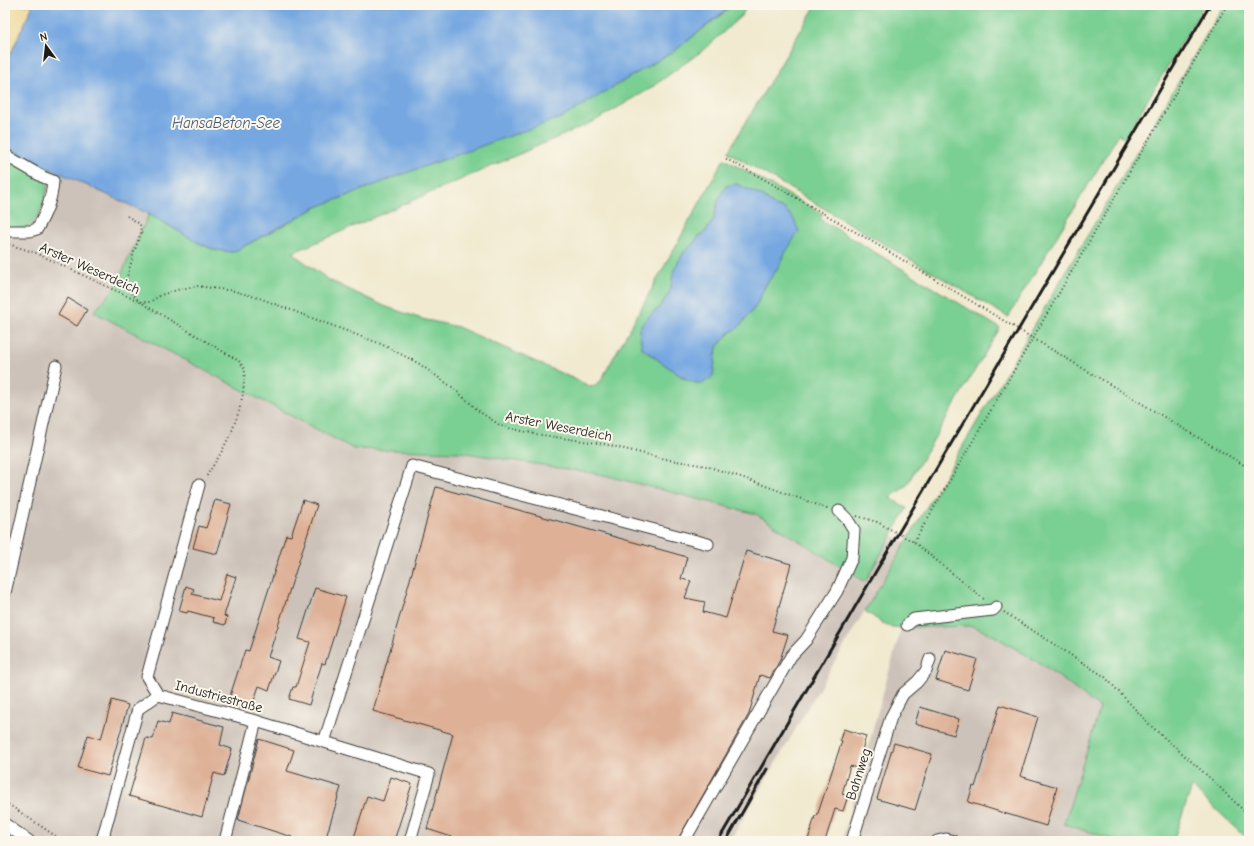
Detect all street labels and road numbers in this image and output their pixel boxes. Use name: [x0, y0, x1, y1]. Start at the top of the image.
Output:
street label: Arster Weserdeich: [37, 239, 143, 298]
street label: Arster Weserdeich: [504, 408, 614, 445]
street label: Industriestraße: [173, 677, 265, 716]
street label: Bahnweg: [842, 746, 875, 802]

